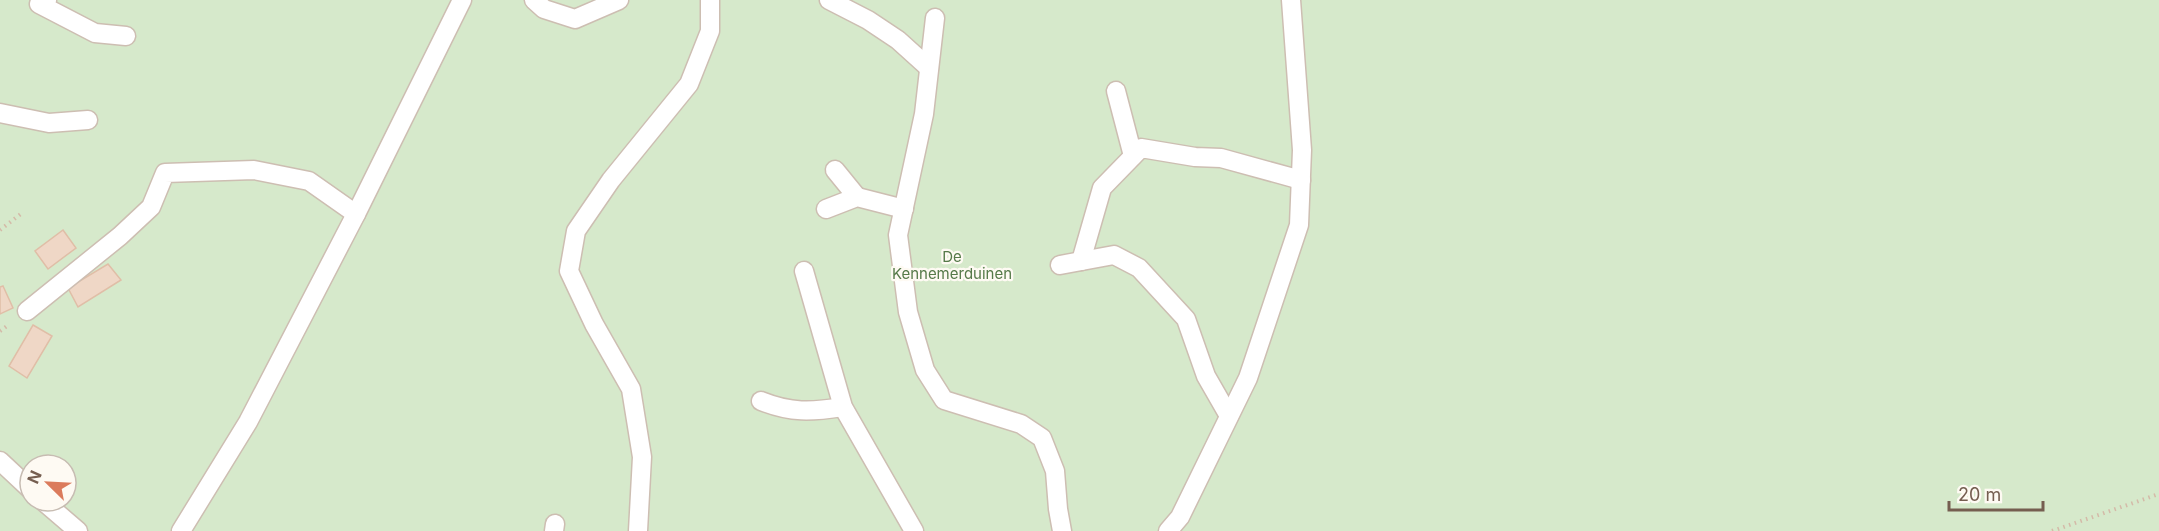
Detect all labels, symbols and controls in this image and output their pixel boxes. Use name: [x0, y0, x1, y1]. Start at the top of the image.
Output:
park label: De Kennemerduinen: [892, 247, 1012, 283]
north arrow: [18, 453, 78, 513]
text: N: [23, 467, 46, 487]
scale bar: [1949, 474, 2044, 512]
text: 20 m: [1958, 484, 2001, 505]

